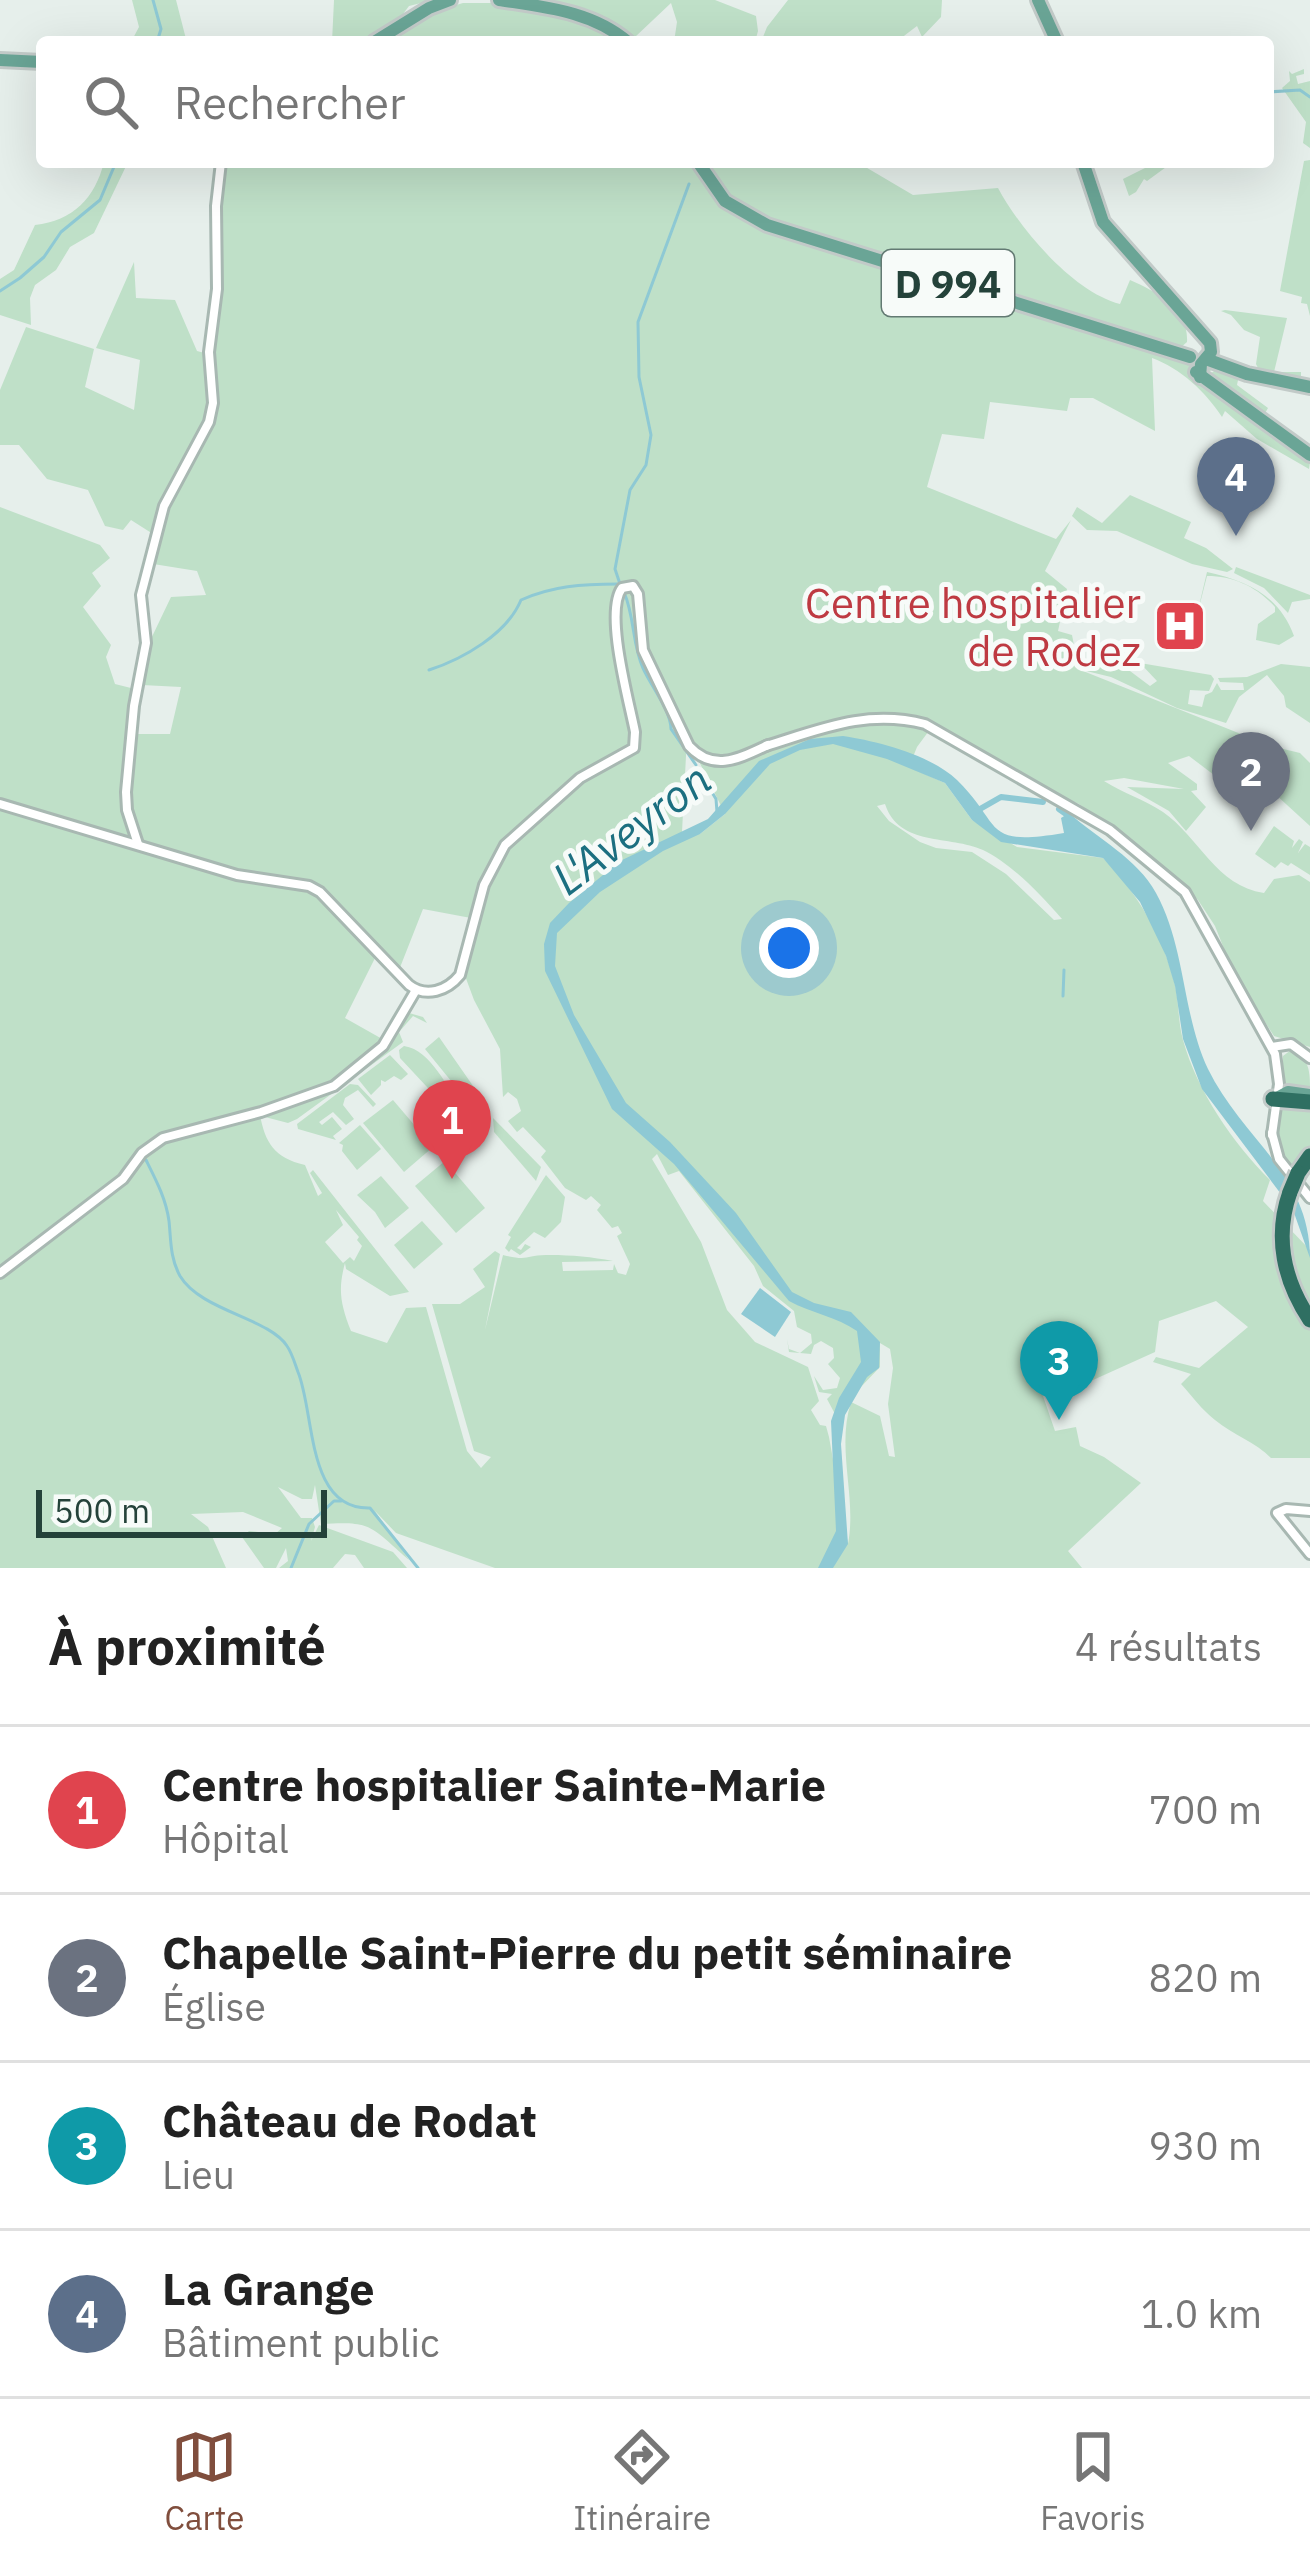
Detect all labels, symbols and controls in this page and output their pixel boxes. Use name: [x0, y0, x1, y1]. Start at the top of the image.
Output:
search box: [36, 36, 1274, 168]
icon: search: [78, 69, 144, 135]
text: Rechercher: [174, 73, 405, 131]
road number: D 994: [882, 250, 1014, 316]
pin: 4: [1197, 437, 1275, 536]
place label: Centre hospitalier de Rodez: [805, 575, 1141, 678]
hospital icon: Centre hospitalier de Rodez: [1152, 598, 1208, 654]
pin: 2: [1212, 732, 1290, 831]
water label: L'Aveyron: [540, 750, 722, 906]
your location: [759, 918, 819, 978]
pin: 1: [413, 1080, 491, 1179]
pin: 3: [1020, 1321, 1098, 1420]
scale bar: [36, 1484, 327, 1537]
text: 500 m: [54, 1489, 150, 1532]
text: À proximité: [48, 1613, 326, 1679]
text: 4 résultats: [1075, 1621, 1262, 1672]
text: Centre hospitalier Sainte-Marie: [162, 1755, 826, 1813]
text: 1: [75, 1784, 99, 1835]
text: 700 m: [1149, 1784, 1262, 1835]
text: Hôpital: [162, 1813, 289, 1864]
text: Chapelle Saint-Pierre du petit séminaire: [162, 1923, 1012, 1981]
text: 2: [75, 1952, 99, 2003]
text: 820 m: [1149, 1952, 1262, 2003]
text: Église: [162, 1981, 266, 2032]
text: Château de Rodat: [162, 2091, 537, 2149]
text: 3: [75, 2120, 99, 2171]
text: 930 m: [1149, 2120, 1262, 2171]
text: Lieu: [162, 2149, 235, 2200]
text: La Grange: [162, 2259, 374, 2317]
text: 4: [75, 2288, 99, 2339]
text: 1.0 km: [1141, 2288, 1262, 2339]
text: Bâtiment public: [162, 2317, 440, 2368]
tab: Carte: [164, 2424, 244, 2539]
tab: Itinéraire: [573, 2424, 711, 2539]
tab: Favoris: [1040, 2424, 1146, 2539]

